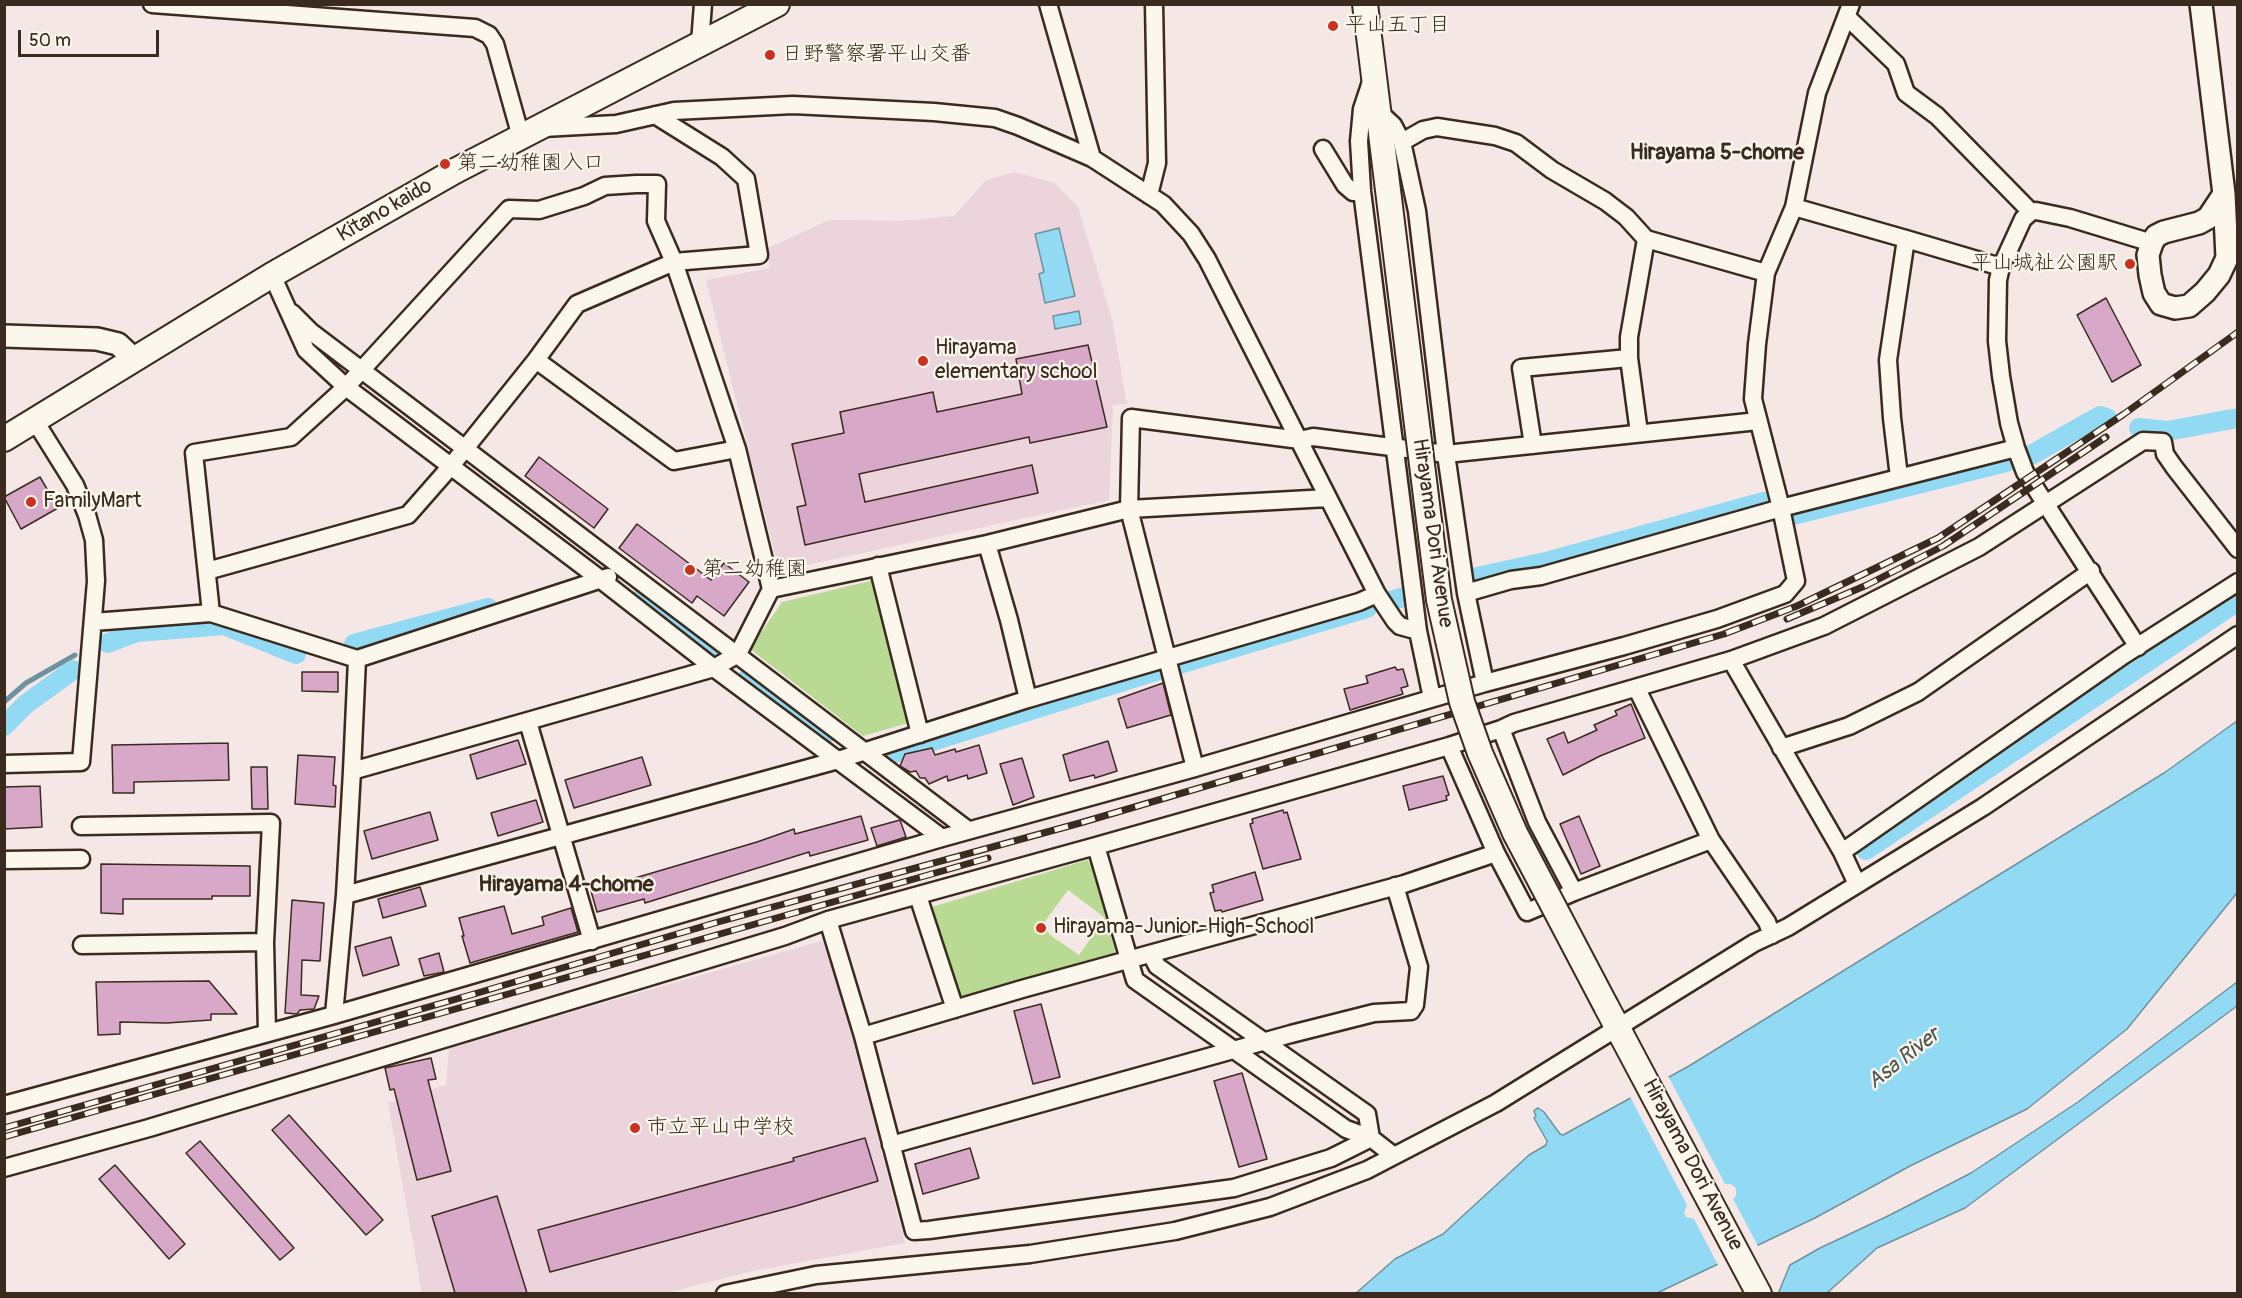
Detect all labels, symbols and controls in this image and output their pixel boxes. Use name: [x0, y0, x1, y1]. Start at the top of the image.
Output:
place label: 平山五丁目: [1345, 13, 1450, 39]
scale bar: [21, 18, 162, 56]
marker: 平山五丁目: [1326, 19, 1340, 33]
text: 50 m: [29, 29, 71, 52]
place label: 日野警察署平山交番: [782, 42, 971, 68]
marker: 日野警察署平山交番: [763, 48, 777, 62]
district label: Hirayama 5-chome: [1630, 140, 1804, 166]
place label: 第二幼稚園入口: [457, 151, 604, 177]
marker: 第二幼稚園入口: [438, 157, 452, 171]
street label: Kitano kaido: [333, 174, 437, 248]
place label: 平山城祉公園駅: [1971, 251, 2118, 277]
marker: 平山城祉公園駅: [2123, 257, 2137, 271]
place label: Hirayama elementary school: [935, 336, 1097, 386]
marker: Hirayama elementary school: [916, 354, 930, 368]
street label: Hirayama Dori Avenue: [1406, 437, 1458, 629]
place label: FamilyMart: [43, 489, 141, 515]
marker: FamilyMart: [24, 495, 38, 509]
place label: 第二幼稚園: [702, 557, 807, 583]
marker: 第二幼稚園: [683, 563, 697, 577]
district label: Hirayama 4-chome: [478, 872, 654, 898]
place label: Hirayama-Junior-High-School: [1053, 915, 1314, 941]
marker: Hirayama-Junior-High-School: [1034, 921, 1048, 935]
water label: Asa River: [1862, 1022, 1946, 1096]
street label: Hirayama Dori Avenue: [1636, 1075, 1748, 1255]
place label: 市立平山中学校: [647, 1115, 794, 1141]
marker: 市立平山中学校: [628, 1121, 642, 1135]

